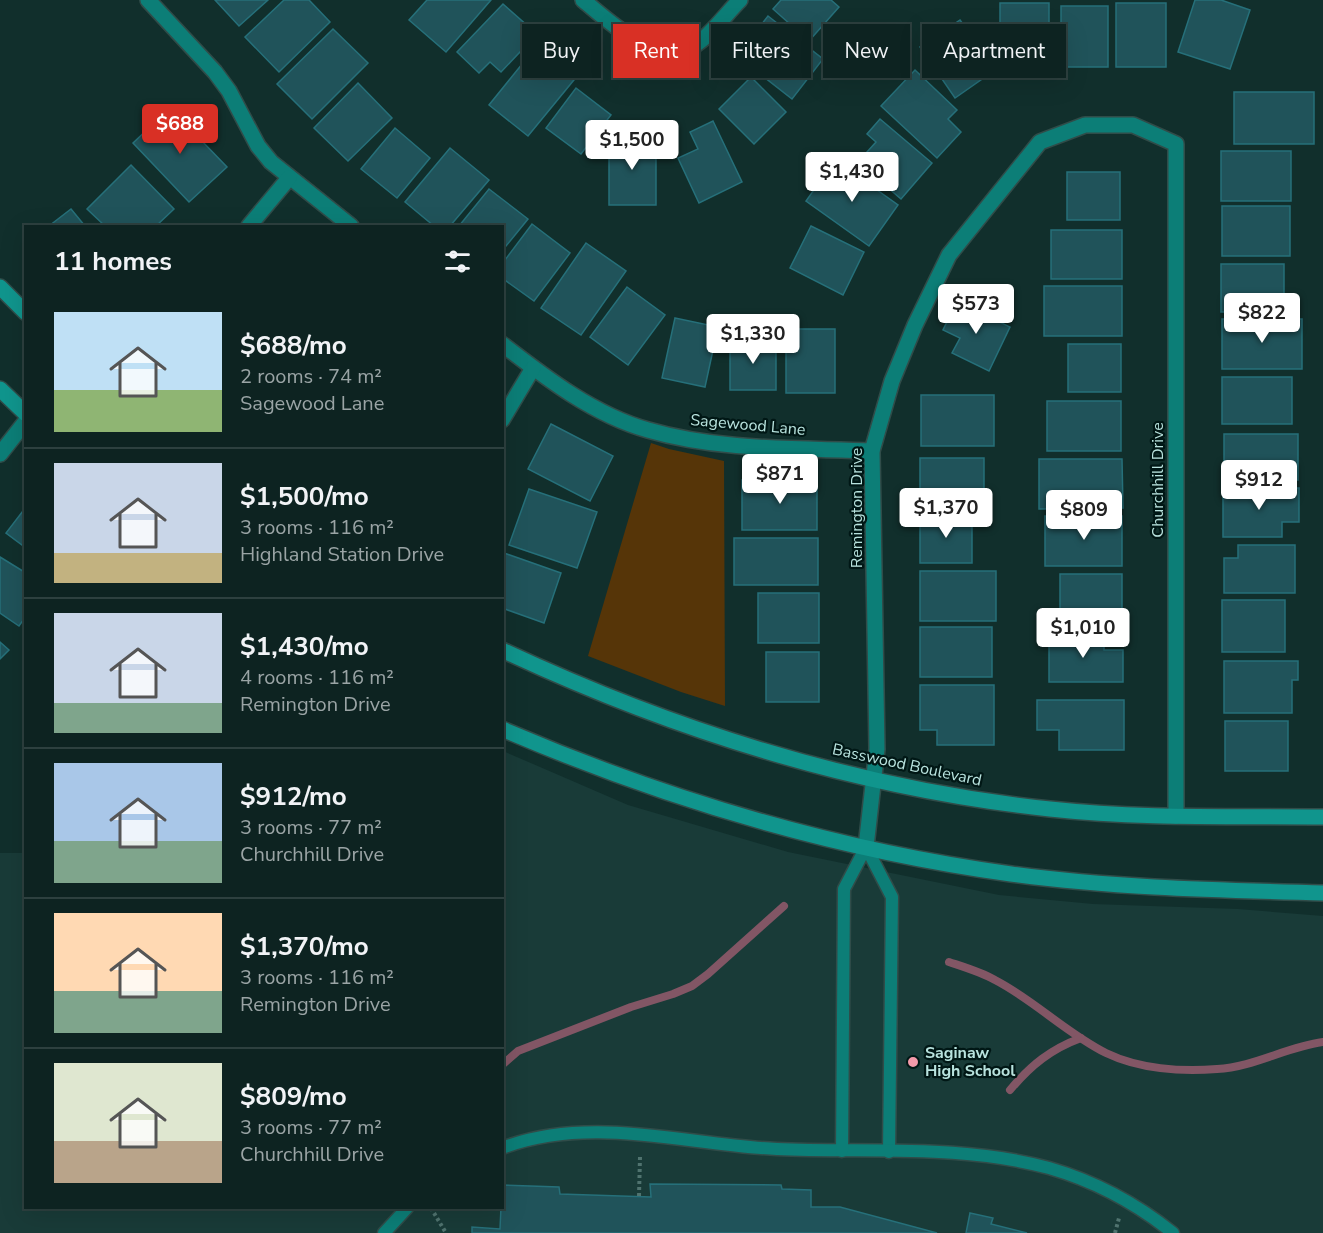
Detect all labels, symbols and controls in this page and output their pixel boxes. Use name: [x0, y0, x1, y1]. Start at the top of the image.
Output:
chip: Buy: [522, 24, 601, 78]
chip: Rent: [613, 24, 699, 78]
chip: Filters: [711, 24, 811, 78]
chip: New: [823, 24, 910, 78]
chip: Apartment: [922, 24, 1066, 78]
pin: $688: [144, 104, 216, 155]
text: $688: [156, 110, 204, 137]
pin: $1,500: [583, 120, 681, 171]
text: $1,500: [600, 126, 664, 153]
pin: $1,430: [803, 152, 901, 203]
text: $1,430: [820, 158, 884, 185]
text: 11 homes: [54, 244, 172, 279]
icon: filters: [441, 245, 474, 278]
pin: $573: [940, 284, 1012, 335]
text: $573: [952, 290, 1000, 317]
pin: $822: [1226, 293, 1298, 344]
text: $822: [1238, 299, 1286, 326]
pin: $1,330: [704, 314, 802, 365]
text: $1,330: [721, 320, 785, 347]
text: $688/mo: [240, 328, 347, 363]
icon: home: [102, 336, 174, 408]
text: 2 rooms · 74 m²: [240, 363, 382, 390]
text: Sagewood Lane: [240, 390, 384, 417]
street label: Sagewood Lane: [690, 409, 806, 441]
street label: Churchhill Drive: [1147, 422, 1169, 538]
street label: Remington Drive: [846, 448, 868, 568]
pin: $871: [744, 454, 816, 505]
text: $871: [756, 460, 804, 487]
pin: $912: [1223, 460, 1295, 511]
text: $912: [1235, 466, 1283, 493]
text: $1,500/mo: [240, 479, 369, 514]
icon: home: [102, 487, 174, 559]
pin: $1,370: [897, 488, 995, 539]
pin: $809: [1048, 490, 1120, 541]
text: $1,370: [914, 494, 978, 521]
text: $809: [1060, 496, 1108, 523]
text: 3 rooms · 116 m²: [240, 514, 394, 541]
text: Highland Station Drive: [240, 541, 444, 568]
pin: $1,010: [1034, 608, 1132, 659]
text: $1,010: [1051, 614, 1115, 641]
text: $1,430/mo: [240, 629, 369, 664]
icon: home: [102, 637, 174, 709]
text: 4 rooms · 116 m²: [240, 664, 394, 691]
text: Remington Drive: [240, 691, 391, 718]
street label: Basswood Boulevard: [830, 738, 984, 792]
text: $912/mo: [240, 779, 347, 814]
icon: home: [102, 787, 174, 859]
text: 3 rooms · 77 m²: [240, 814, 382, 841]
text: Churchhill Drive: [240, 841, 384, 868]
text: $1,370/mo: [240, 929, 369, 964]
icon: home: [102, 937, 174, 1009]
text: 3 rooms · 116 m²: [240, 964, 394, 991]
text: Remington Drive: [240, 991, 391, 1018]
place label: Saginaw High School: [925, 1042, 1015, 1082]
marker: Saginaw High School: [906, 1055, 920, 1069]
text: $809/mo: [240, 1079, 347, 1114]
icon: home: [102, 1087, 174, 1159]
text: 3 rooms · 77 m²: [240, 1114, 382, 1141]
text: Churchhill Drive: [240, 1141, 384, 1168]

